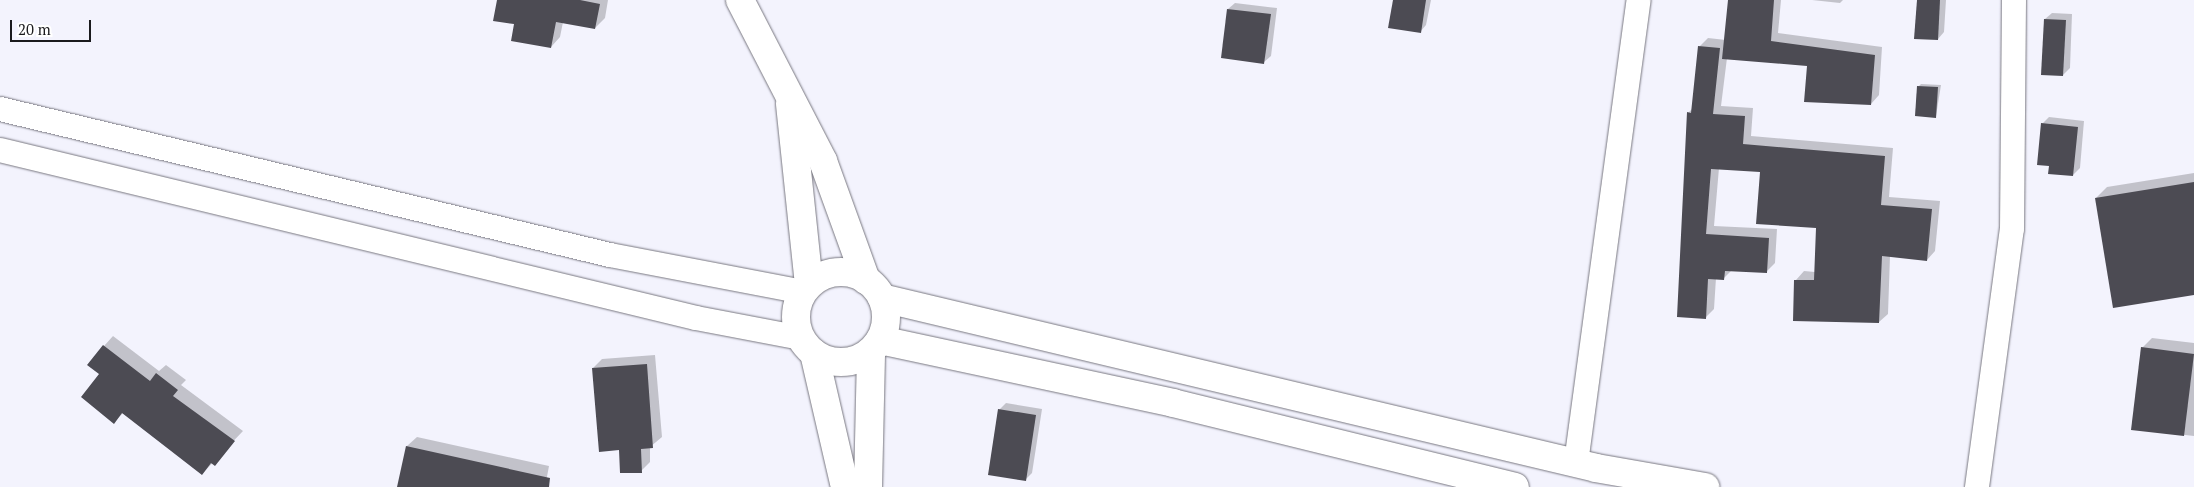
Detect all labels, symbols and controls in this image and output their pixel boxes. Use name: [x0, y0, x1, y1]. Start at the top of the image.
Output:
scale bar: [12, 10, 94, 42]
text: 20 m: [18, 19, 51, 39]

